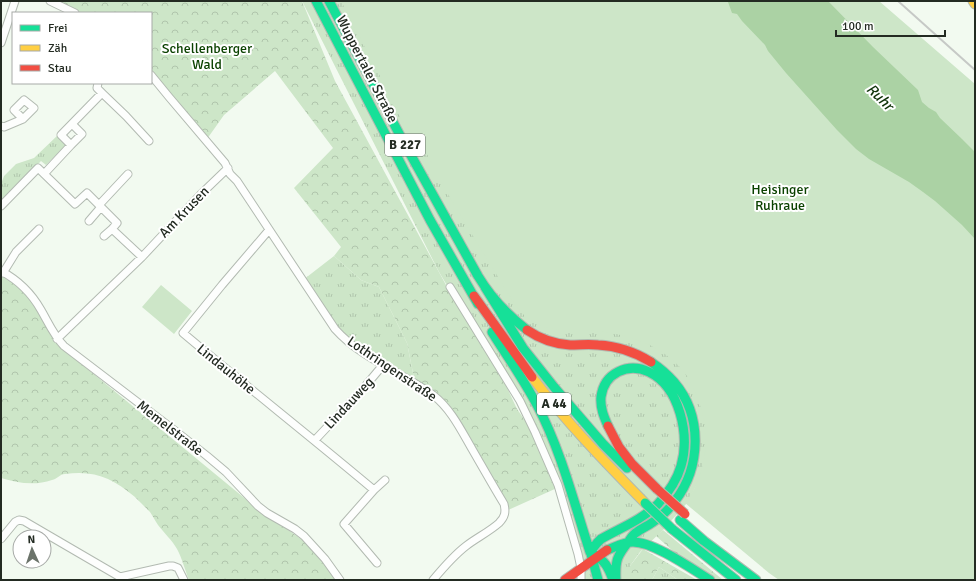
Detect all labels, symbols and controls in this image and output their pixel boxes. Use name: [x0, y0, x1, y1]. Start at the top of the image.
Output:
legend: [12, 12, 152, 84]
street label: Wuppertaler Straße: [333, 12, 401, 126]
scale bar: [836, 12, 945, 38]
text: 100 m: [842, 19, 874, 34]
text: Frei: [48, 21, 67, 36]
park label: Schellenberger Wald: [162, 40, 253, 73]
text: Zäh: [48, 41, 67, 56]
text: Stau: [48, 61, 72, 76]
water label: Ruhr: [863, 80, 899, 116]
road number: B 227: [385, 134, 425, 156]
park label: Heisinger Ruhraue: [751, 181, 810, 214]
street label: Am Krusen: [155, 183, 213, 241]
street label: Lothringenstraße: [344, 333, 440, 405]
street label: Lindauhöhe: [193, 340, 259, 398]
street label: Lindauweg: [321, 373, 377, 433]
road number: A 44: [537, 393, 571, 415]
street label: Memelstraße: [133, 397, 207, 459]
north arrow: [12, 529, 52, 569]
text: N: [27, 533, 36, 546]

